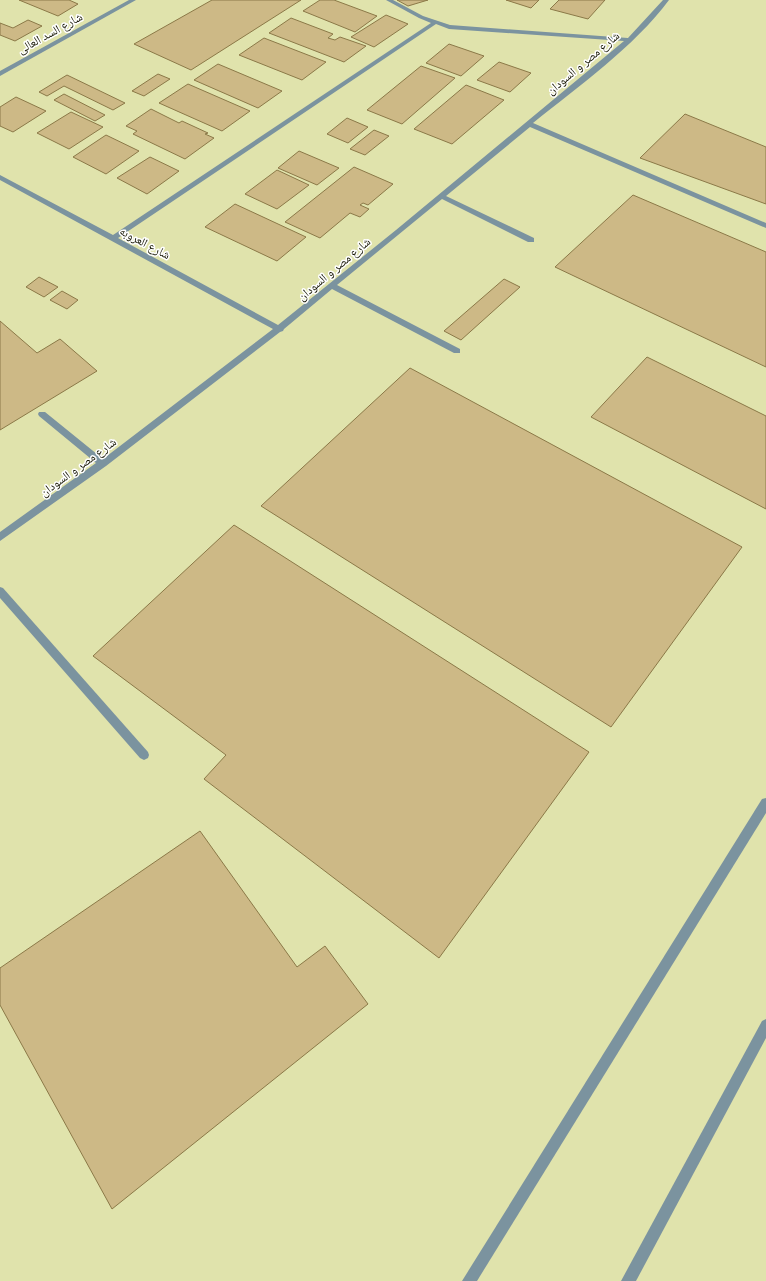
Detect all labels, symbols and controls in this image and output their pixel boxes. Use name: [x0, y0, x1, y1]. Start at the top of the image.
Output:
street label: شارع السد العالى: [15, 9, 85, 57]
street label: شارع مصر و السودان: [544, 28, 623, 98]
street label: شارع العروبه: [117, 224, 173, 263]
street label: شارع مصر و السودان: [295, 234, 374, 304]
street label: شارع مصر و السودان: [37, 435, 119, 500]

